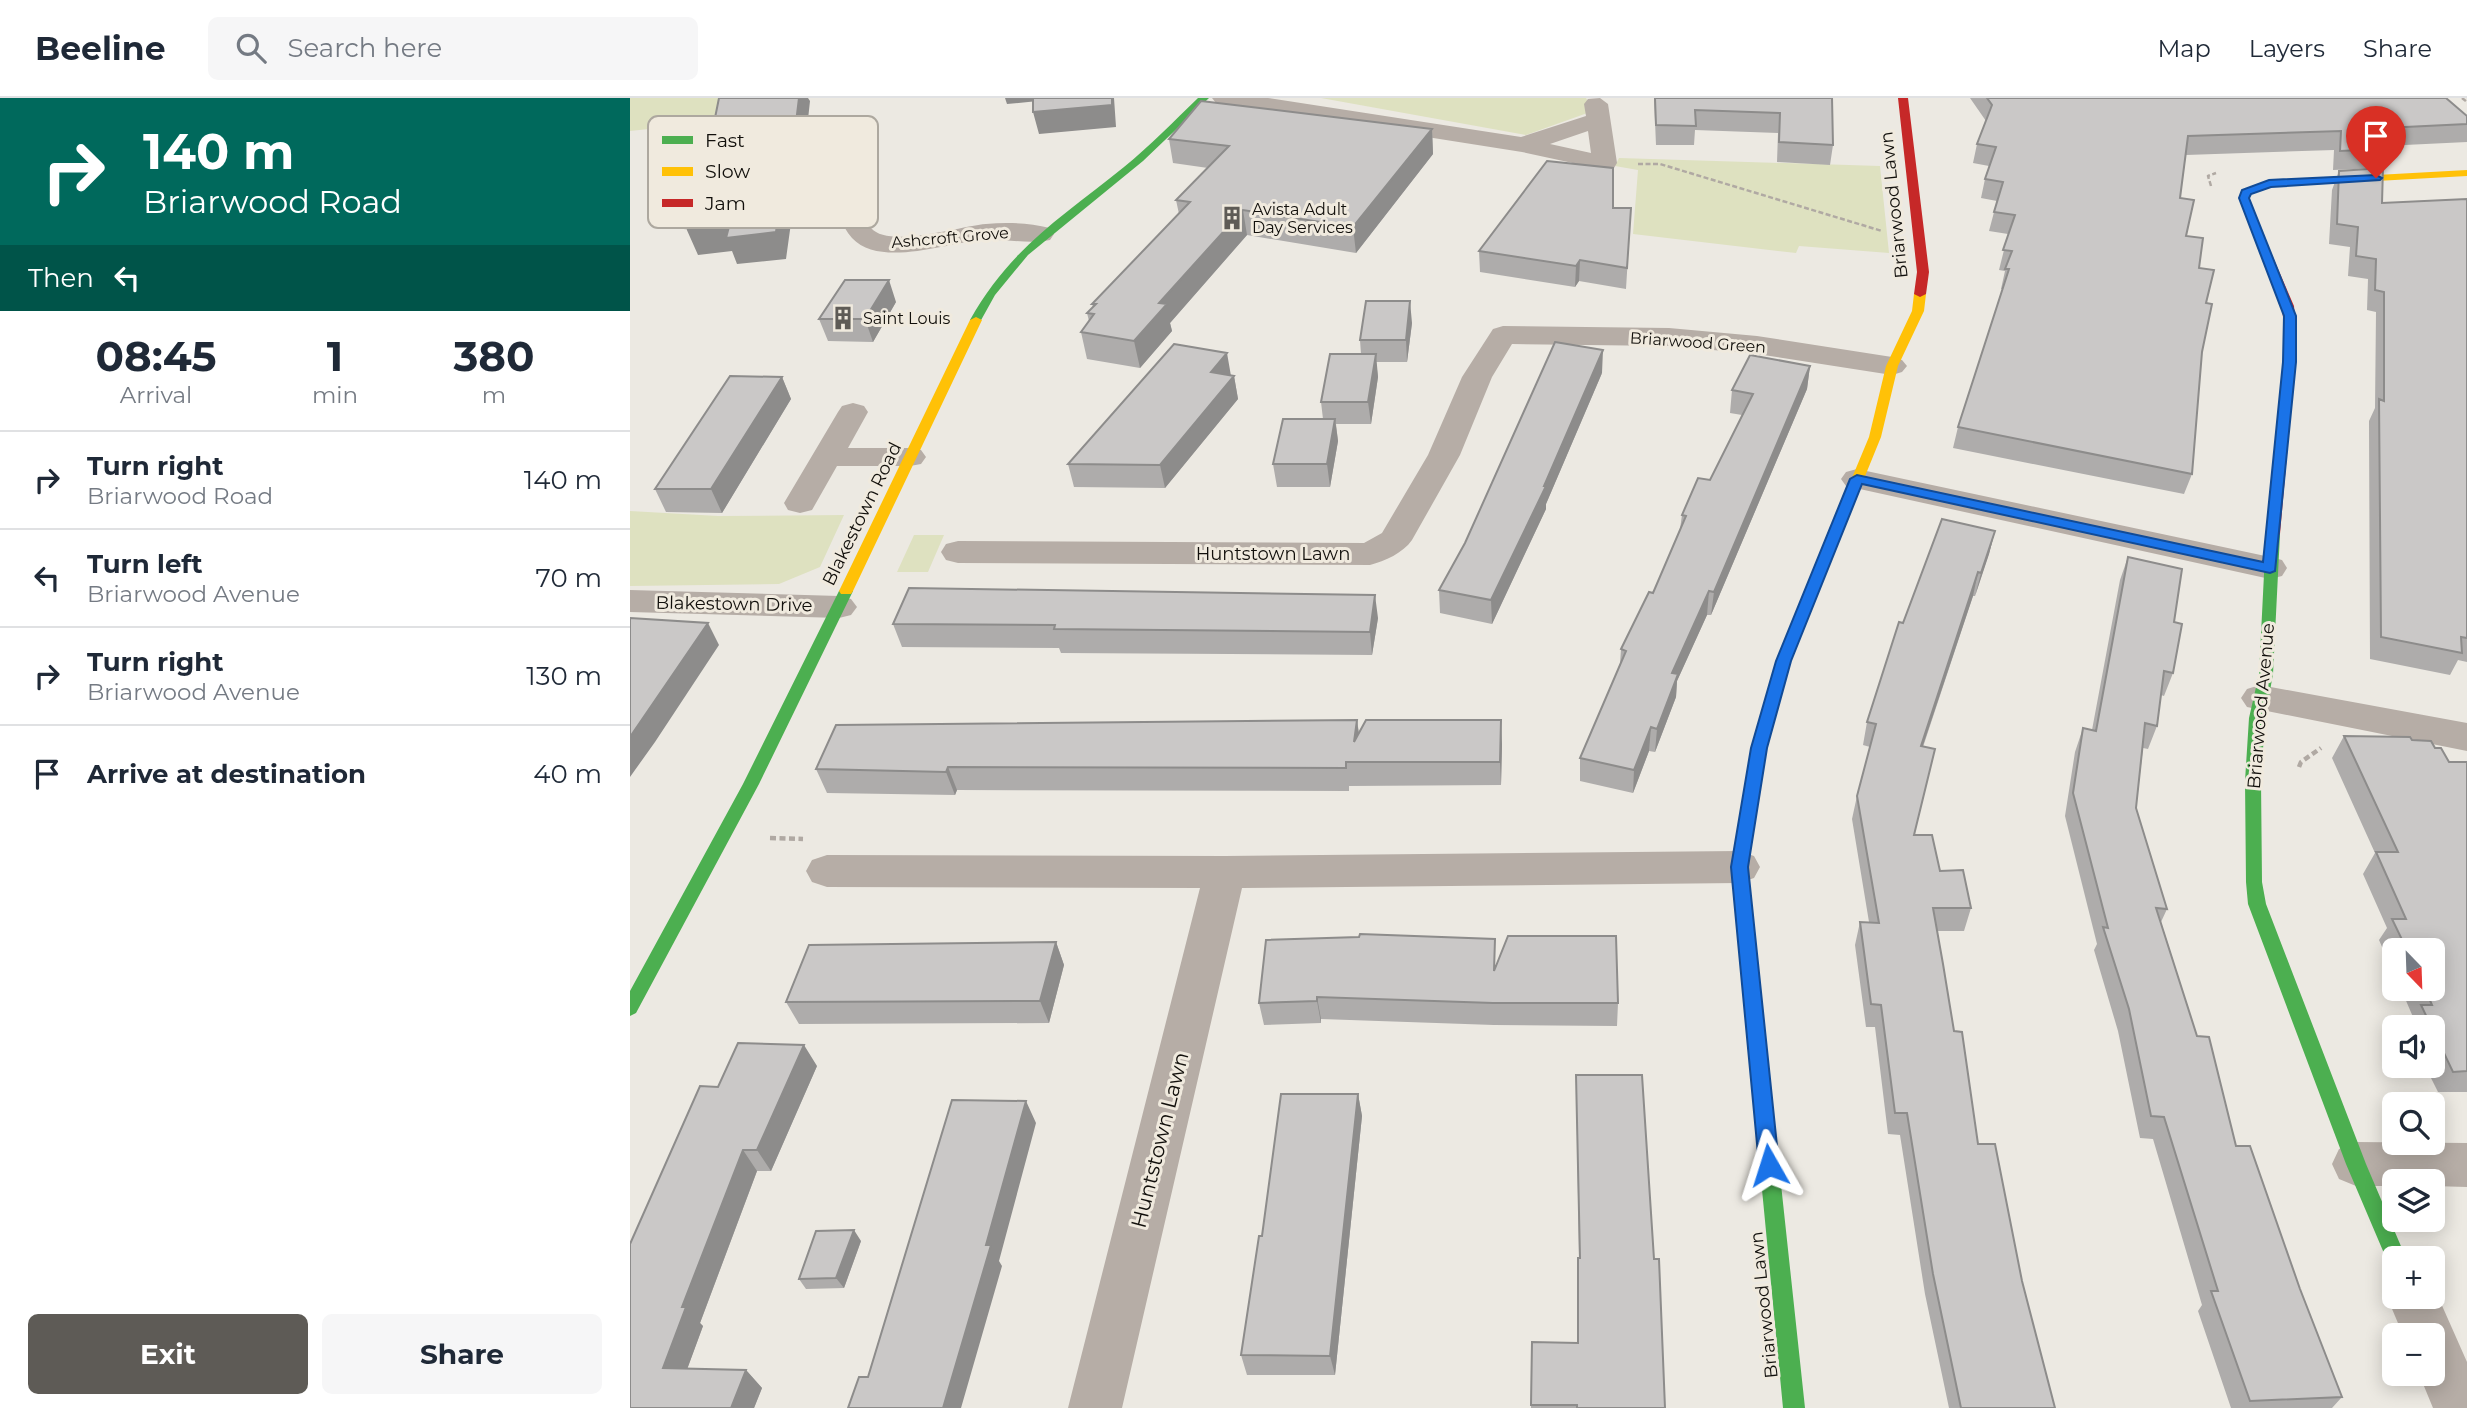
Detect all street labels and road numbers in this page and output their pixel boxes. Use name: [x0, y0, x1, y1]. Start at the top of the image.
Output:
street label: Briarwood Lawn: [1875, 130, 1913, 280]
street label: Ashcroft Grove: [891, 223, 1010, 252]
street label: Briarwood Green: [1629, 328, 1767, 357]
street label: Blakestown Road: [818, 439, 906, 589]
street label: Huntstown Lawn: [1196, 543, 1350, 565]
street label: Blakestown Drive: [655, 592, 813, 616]
street label: Briarwood Avenue: [2243, 622, 2279, 790]
street label: Huntstown Lawn: [1126, 1049, 1193, 1230]
street label: Briarwood Lawn: [1745, 1230, 1783, 1380]

